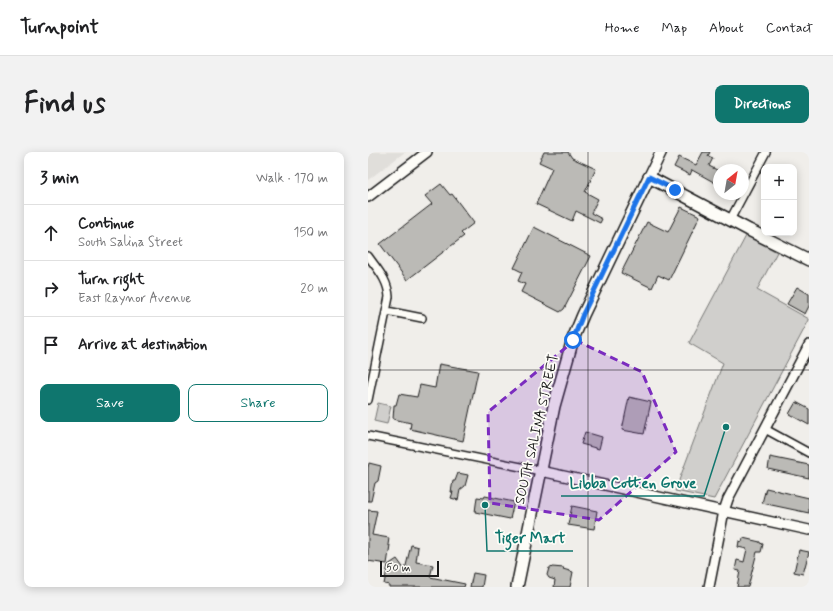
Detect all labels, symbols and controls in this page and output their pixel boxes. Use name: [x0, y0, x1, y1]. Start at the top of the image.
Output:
text: Turnpoint: [20, 15, 99, 40]
text: Home: [605, 19, 639, 37]
text: Map: [661, 19, 687, 37]
text: About: [709, 19, 744, 37]
text: Contact: [766, 19, 813, 37]
button: Directions: [715, 85, 809, 123]
text: Find us: [24, 86, 105, 123]
north arrow: [713, 164, 749, 200]
map controls: [761, 164, 797, 236]
button: +: [761, 164, 797, 200]
text: 3 min: [40, 167, 79, 189]
text: Walk · 170 m: [256, 170, 328, 187]
route end: [666, 181, 684, 199]
button: −: [761, 200, 797, 236]
text: Continue: [78, 214, 134, 234]
icon: ahead: [40, 222, 62, 244]
text: 150 m: [294, 224, 328, 241]
text: South Salina Street: [78, 234, 183, 251]
text: Turn right: [78, 270, 145, 290]
icon: right: [40, 278, 62, 300]
text: 20 m: [300, 280, 328, 297]
text: East Raynor Avenue: [78, 290, 191, 307]
route start: [564, 331, 582, 349]
icon: arrive: [40, 334, 62, 356]
text: Arrive at destination: [78, 335, 207, 355]
street label: SOUTH SALINA STREET: [511, 352, 563, 506]
button: Save: [40, 384, 180, 422]
button: Share: [188, 384, 328, 422]
callout: Libba Cotten Grove: [561, 469, 704, 496]
text: Libba Cotten Grove: [570, 474, 697, 494]
callout: Tiger Mart: [487, 524, 573, 551]
text: Tiger Mart: [495, 529, 565, 551]
scale bar: [380, 559, 439, 578]
text: 50 m: [386, 561, 411, 575]

